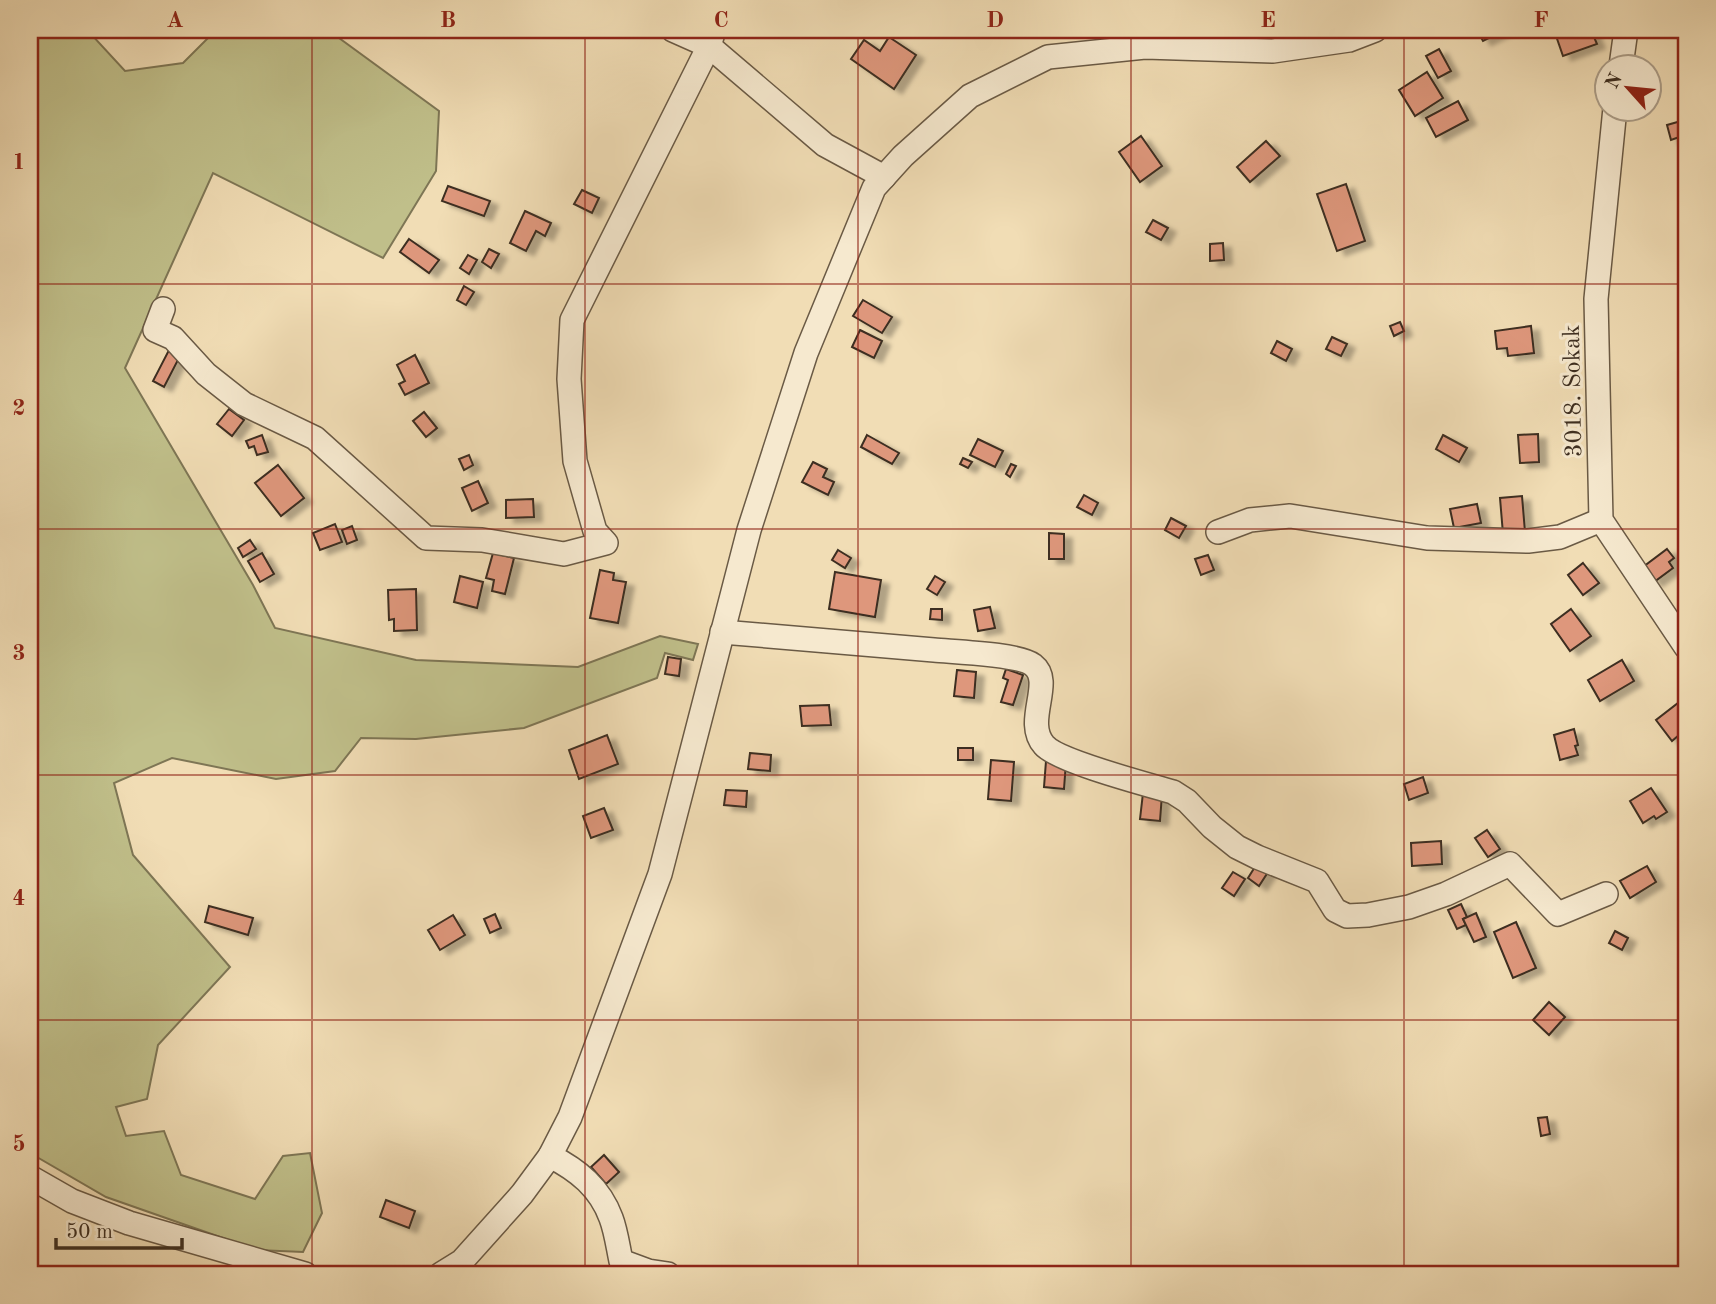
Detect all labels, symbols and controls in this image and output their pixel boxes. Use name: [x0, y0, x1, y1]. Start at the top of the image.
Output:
text: A: [166, 9, 184, 32]
text: B: [440, 9, 456, 32]
text: C: [713, 9, 729, 32]
text: D: [986, 9, 1004, 32]
text: E: [1260, 9, 1276, 32]
text: F: [1533, 9, 1549, 32]
north arrow: [1594, 52, 1664, 122]
text: N: [1603, 70, 1627, 92]
text: 1: [12, 151, 26, 174]
street label: 3018. Sokak: [1561, 324, 1587, 458]
text: 2: [12, 397, 26, 420]
text: 3: [12, 642, 26, 665]
text: 4: [12, 887, 26, 910]
text: 5: [12, 1133, 26, 1156]
scale bar: [56, 1206, 182, 1250]
text: 50 m: [66, 1222, 113, 1243]

